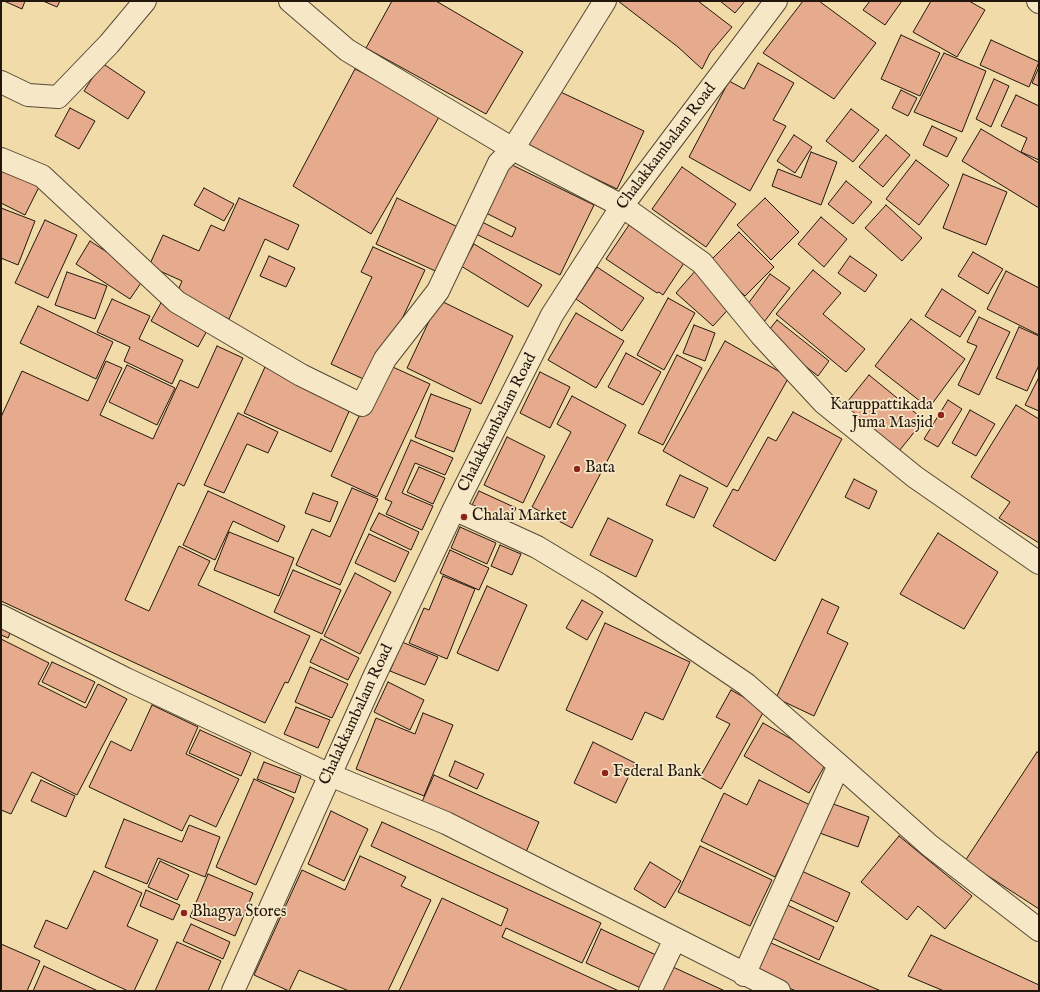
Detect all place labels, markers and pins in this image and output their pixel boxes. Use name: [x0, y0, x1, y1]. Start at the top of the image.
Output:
place label: Karuppattikada Juma Masjid: [830, 396, 933, 434]
marker: Karuppattikada Juma Masjid: [936, 410, 946, 420]
place label: Bata: [585, 459, 615, 479]
marker: Bata: [572, 464, 582, 474]
place label: Chalai Market: [472, 507, 567, 527]
marker: Chalai Market: [459, 512, 469, 522]
place label: Federal Bank: [613, 763, 702, 783]
marker: Federal Bank: [600, 768, 610, 778]
place label: Bhagya Stores: [192, 903, 286, 923]
marker: Bhagya Stores: [179, 908, 189, 918]

